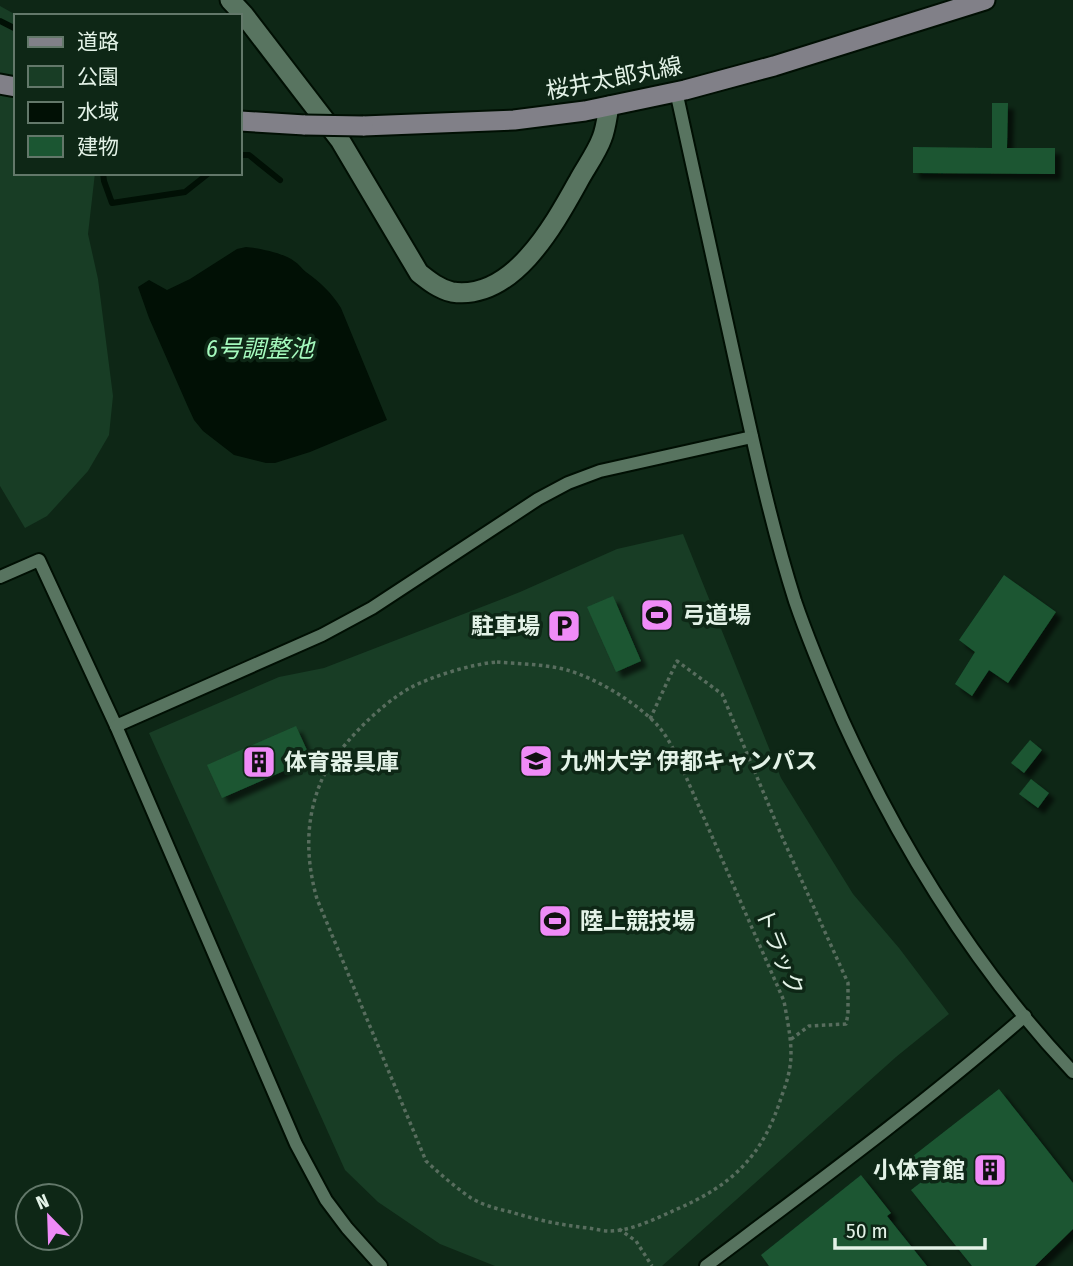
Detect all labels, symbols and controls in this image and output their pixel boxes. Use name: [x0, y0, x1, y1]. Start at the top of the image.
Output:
legend: [14, 14, 242, 175]
text: 道路: [77, 29, 119, 55]
street label: 桜井太郎丸線: [544, 51, 684, 105]
text: 公園: [77, 64, 119, 90]
text: 水域: [77, 99, 119, 125]
text: 建物: [77, 134, 119, 160]
water label: 6号調整池: [206, 335, 316, 363]
sports icon: 弓道場: [638, 596, 676, 634]
place label: 弓道場: [682, 601, 751, 629]
parking icon: 駐車場: [545, 607, 583, 645]
place label: 駐車場: [471, 612, 540, 640]
school or university icon: 九州大学 伊都キャンパス: [517, 742, 555, 780]
building icon: 体育器具庫: [240, 743, 278, 781]
place label: 九州大学 伊都キャンパス: [560, 747, 818, 775]
place label: 体育器具庫: [284, 748, 399, 776]
sports icon: 陸上競技場: [536, 902, 574, 940]
street label: トラック: [750, 904, 810, 1000]
place label: 陸上競技場: [580, 907, 695, 935]
building icon: 小体育館: [971, 1151, 1009, 1189]
place label: 小体育館: [873, 1156, 965, 1184]
north arrow: [14, 1182, 84, 1252]
text: N: [33, 1189, 52, 1215]
scale bar: [835, 1206, 986, 1250]
text: 50 m: [846, 1218, 888, 1244]

